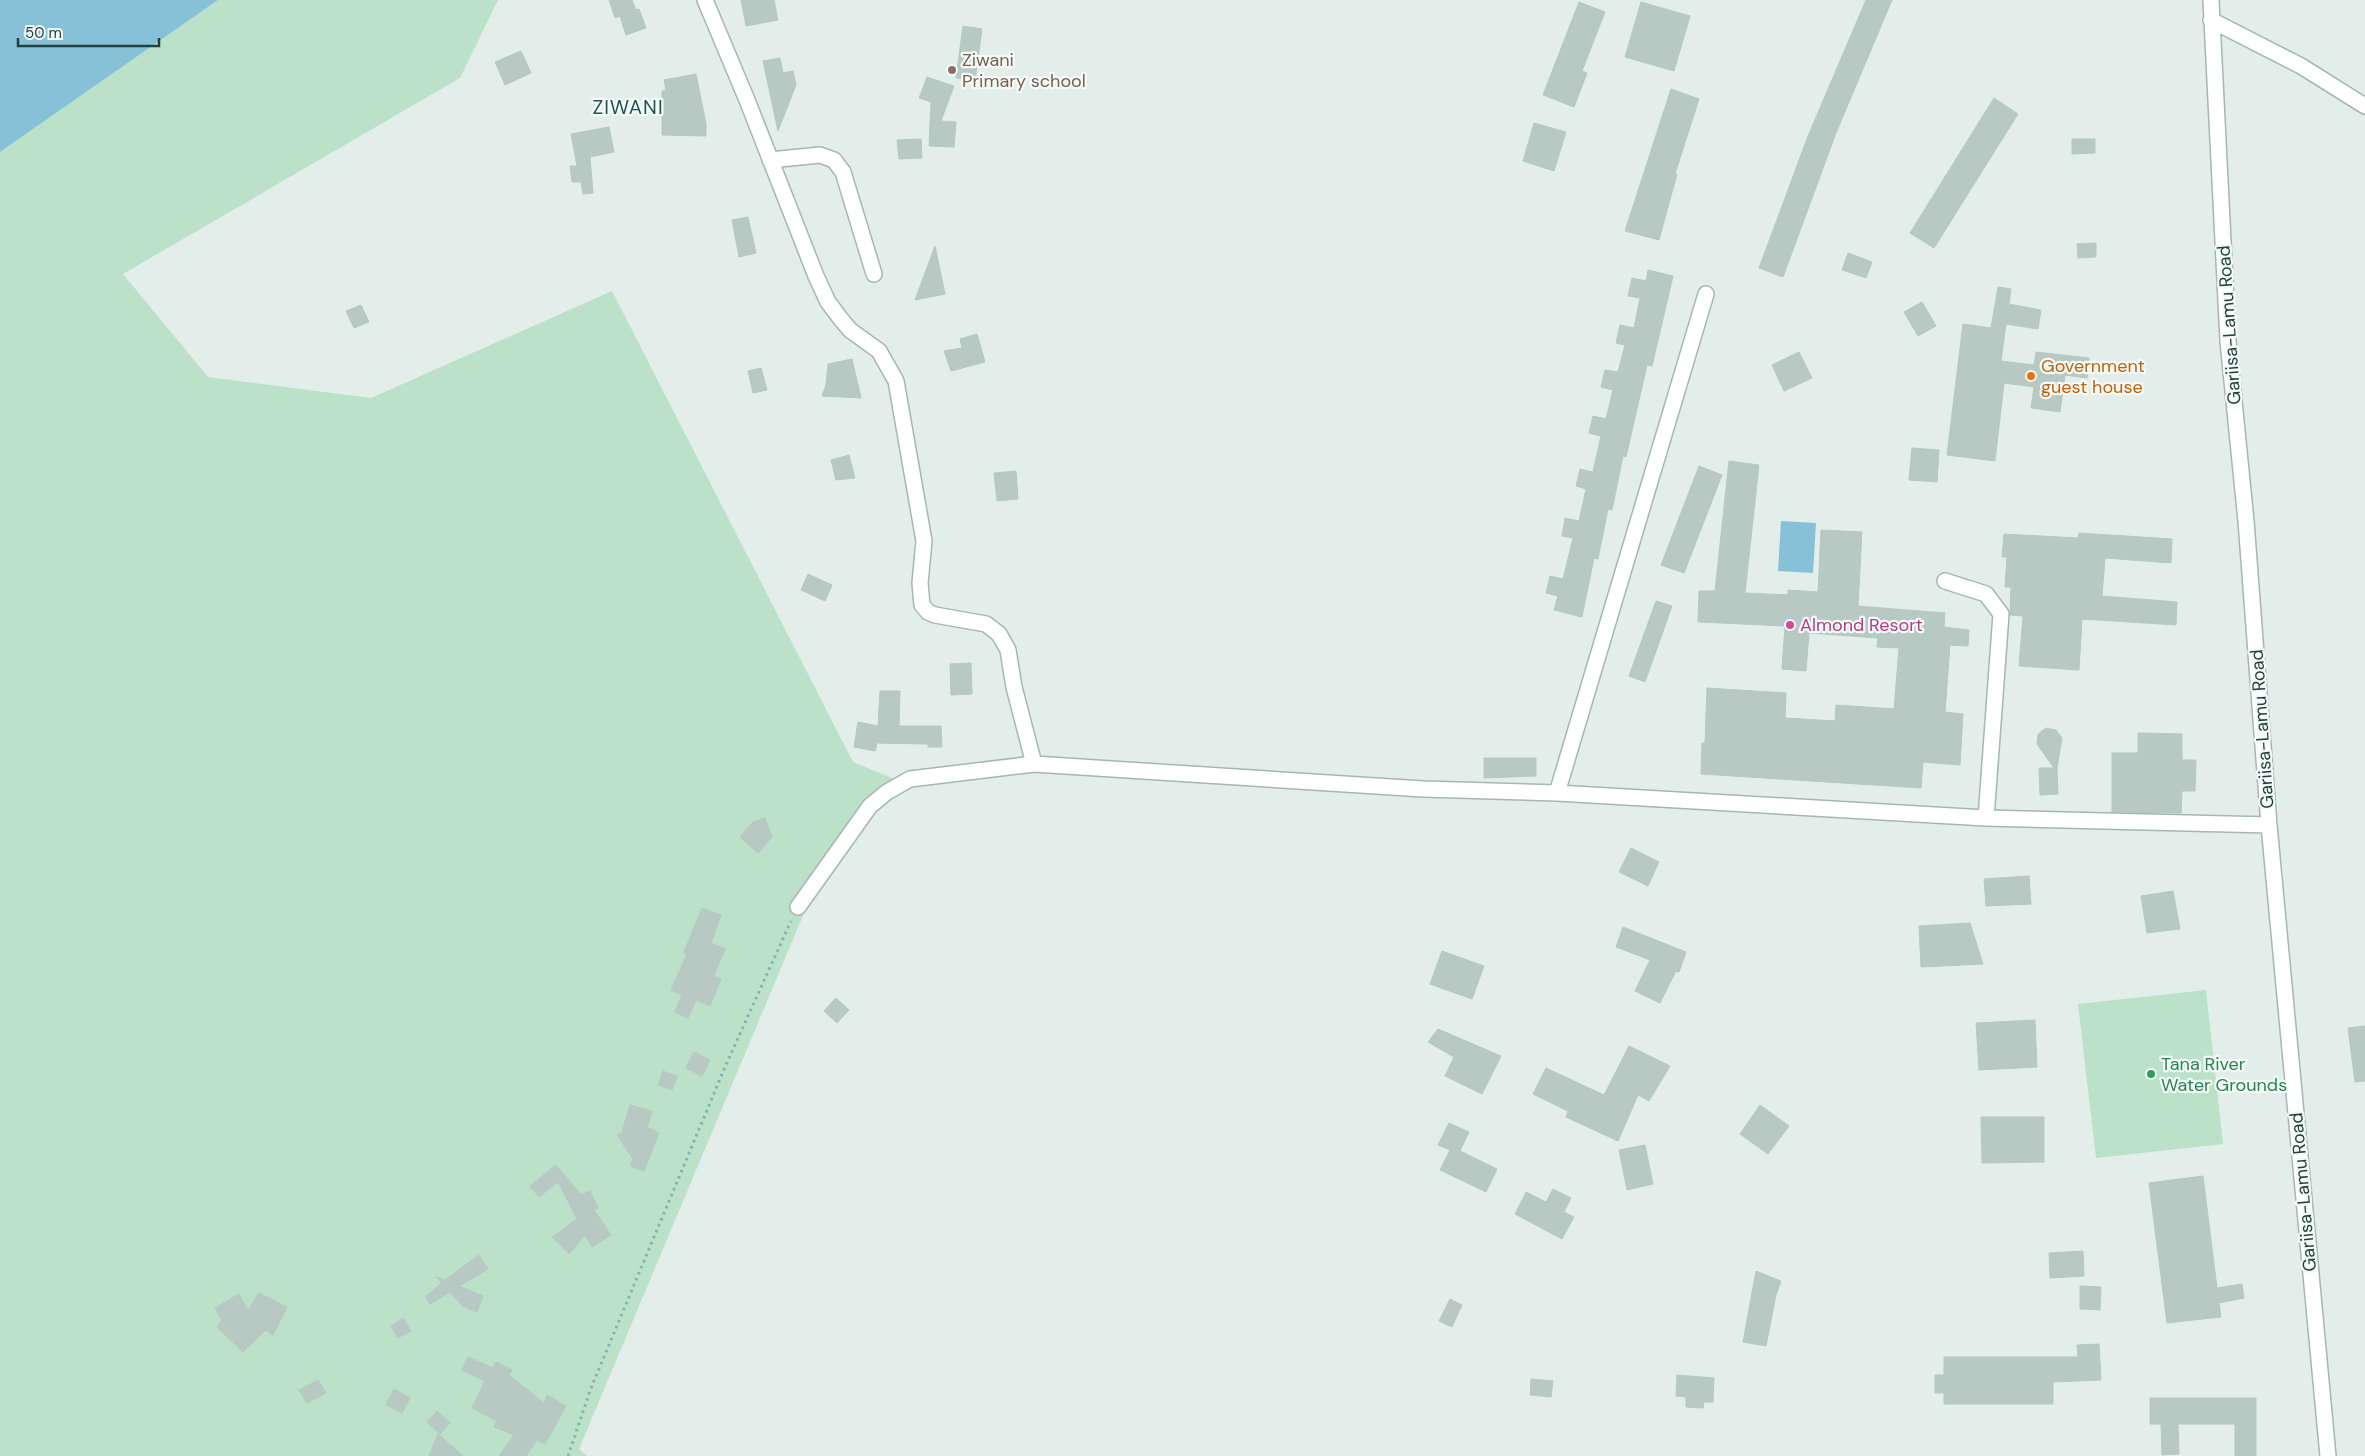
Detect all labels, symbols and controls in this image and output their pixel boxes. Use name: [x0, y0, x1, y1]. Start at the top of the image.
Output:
scale bar: [18, 15, 159, 47]
text: 50 m: [25, 23, 62, 43]
place label: Ziwani Primary school: [962, 48, 1086, 93]
marker: Ziwani Primary school: [946, 64, 958, 76]
district label: ZIWANI: [592, 94, 664, 120]
street label: Gariisa-Lamu Road: [2211, 245, 2247, 405]
place label: Government guest house: [2041, 354, 2145, 399]
marker: Government guest house: [2025, 370, 2037, 382]
place label: Almond Resort: [1800, 613, 1923, 637]
marker: Almond Resort: [1784, 619, 1796, 631]
street label: Gariisa-Lamu Road: [2244, 649, 2280, 809]
place label: Tana River Water Grounds: [2161, 1052, 2287, 1097]
marker: Tana River Water Grounds: [2145, 1068, 2157, 1080]
street label: Gariisa-Lamu Road: [2284, 1111, 2322, 1273]

